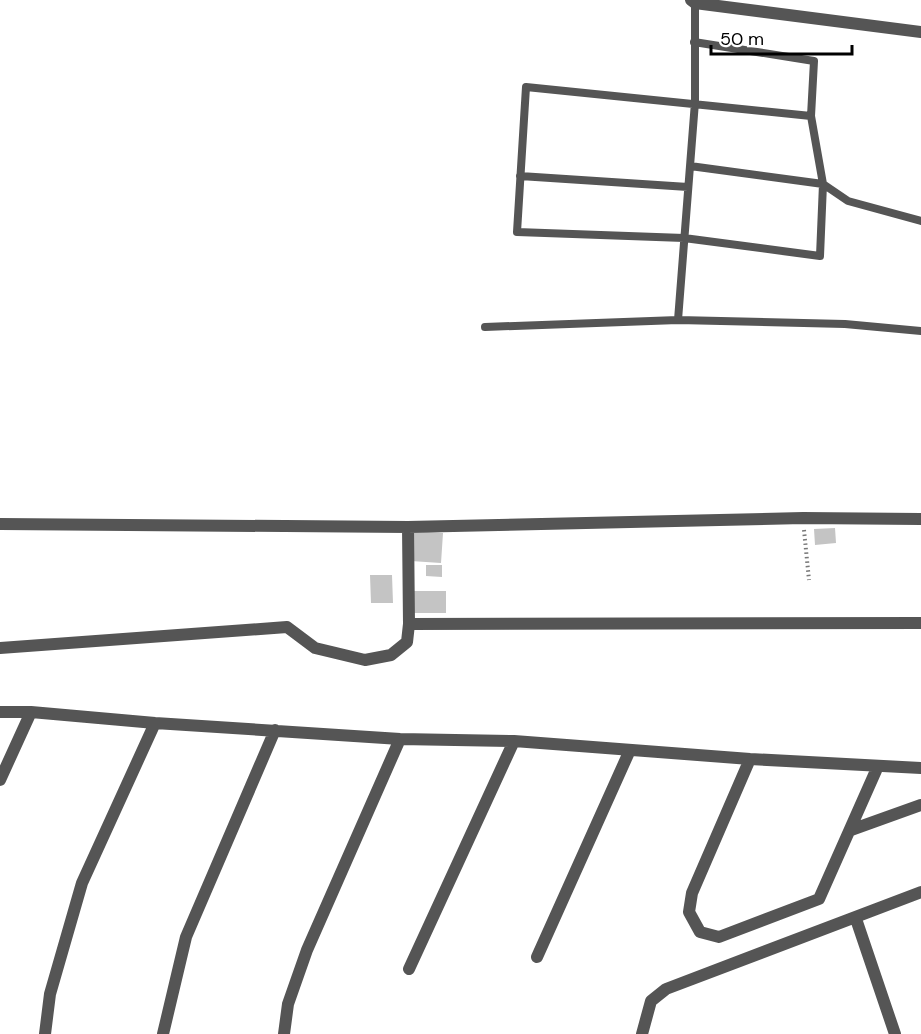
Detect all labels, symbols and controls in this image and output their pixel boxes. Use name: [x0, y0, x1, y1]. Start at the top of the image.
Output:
scale bar: [711, 18, 852, 56]
text: 50 m: [720, 27, 764, 51]

